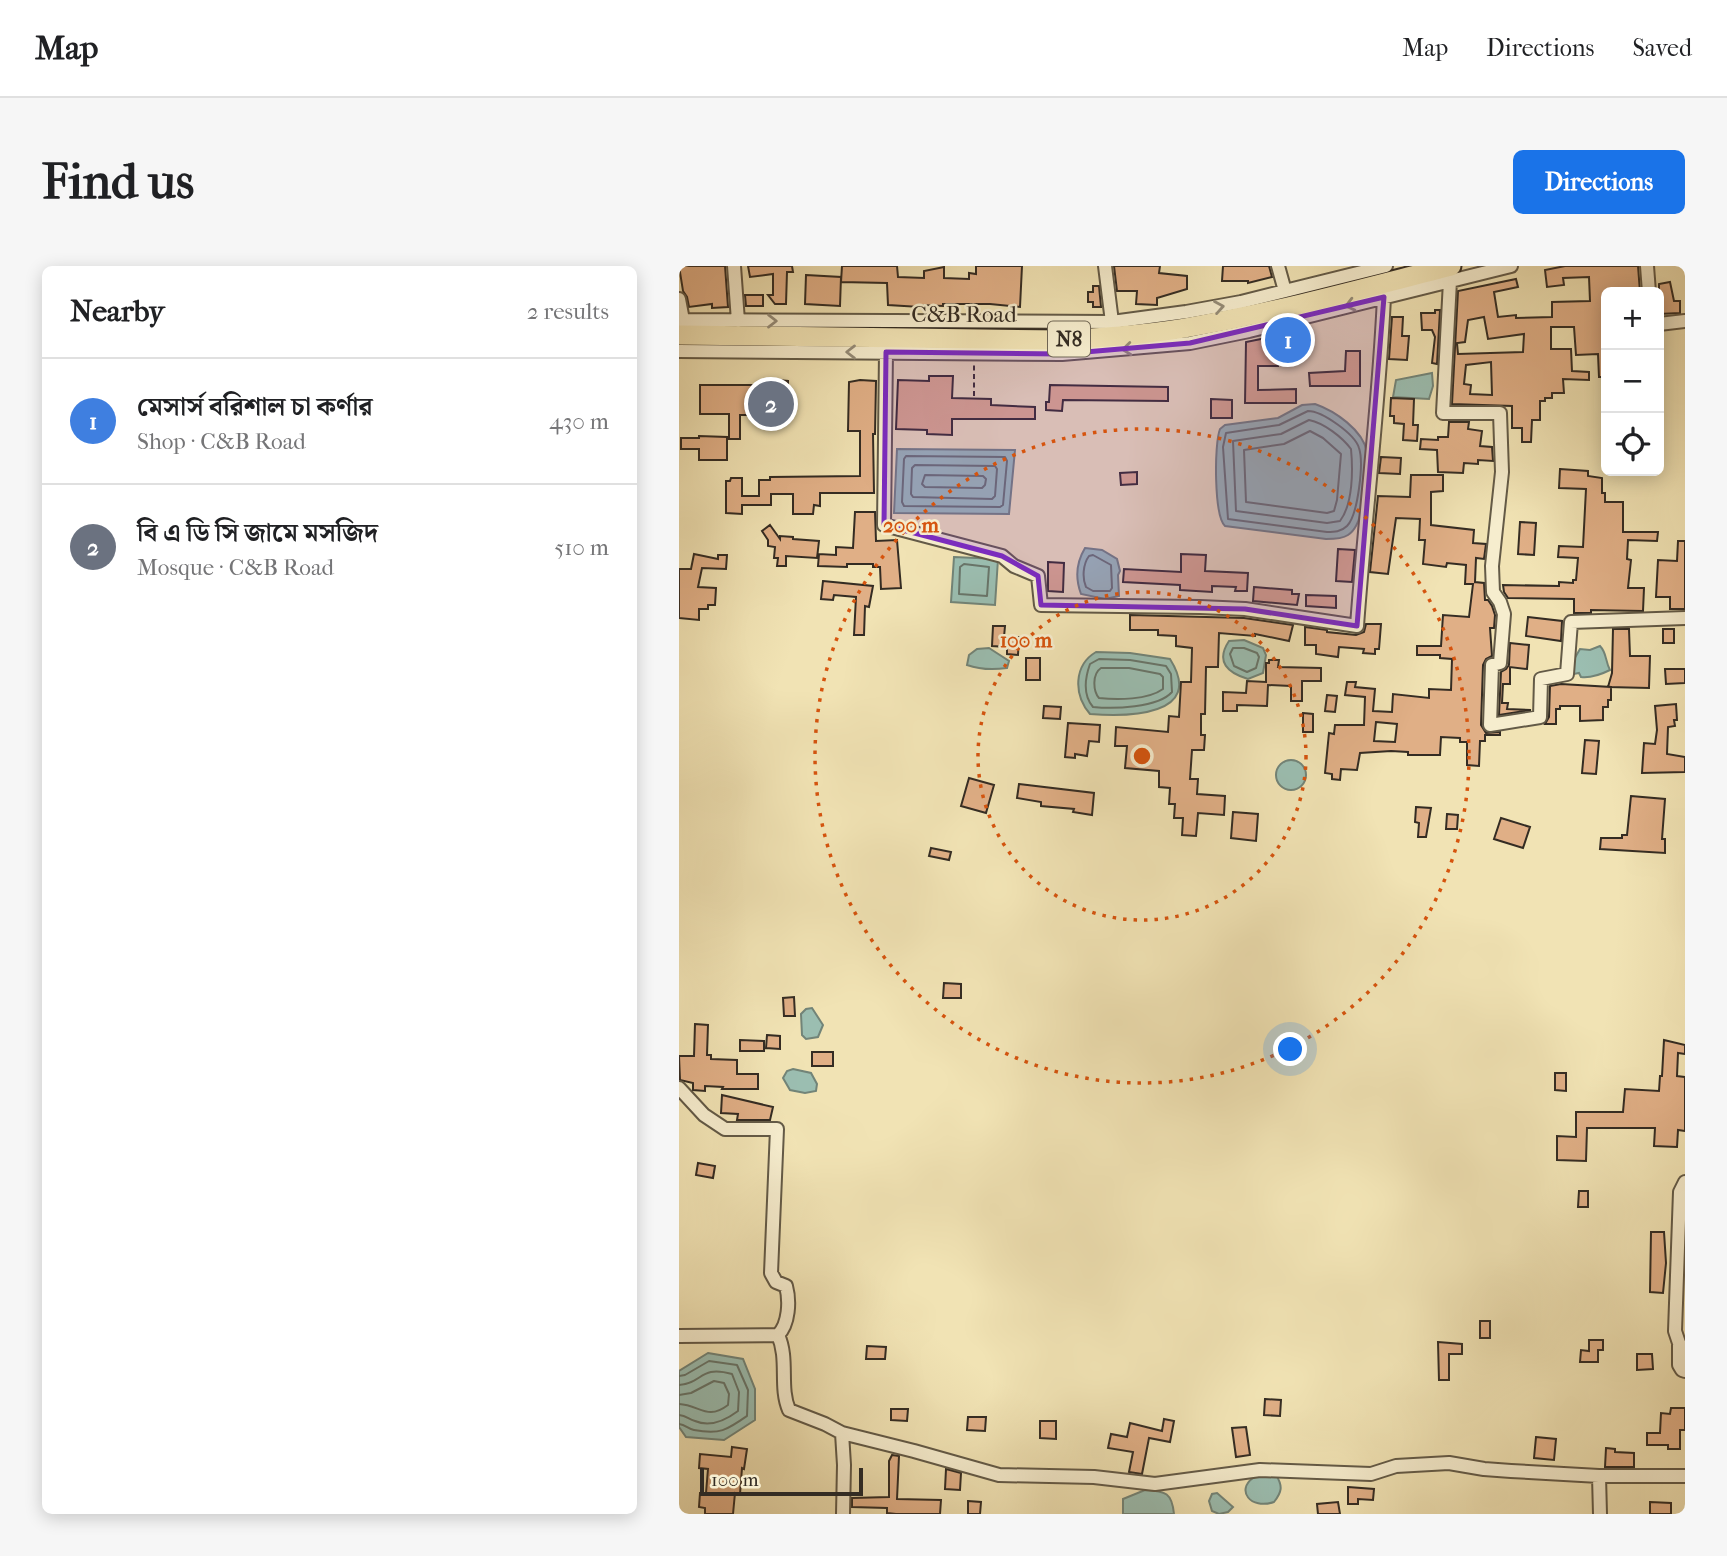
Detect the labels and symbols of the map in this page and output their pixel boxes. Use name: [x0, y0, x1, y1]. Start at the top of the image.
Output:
one-way arrow: [1344, 297, 1356, 311]
one-way arrow: [1213, 300, 1225, 315]
street label: C&B Road: [911, 301, 1017, 328]
one-way arrow: [767, 313, 777, 329]
pin: 1: [1265, 314, 1311, 366]
road number: N8: [1048, 322, 1090, 356]
one-way arrow: [1121, 342, 1133, 357]
one-way arrow: [845, 344, 856, 360]
pin: 2: [748, 378, 794, 430]
text: 200 m: [883, 513, 940, 537]
text: 100 m: [1000, 628, 1053, 652]
centre of rings: [1130, 744, 1154, 768]
your location: [1273, 1032, 1307, 1066]
scale bar: [700, 1465, 863, 1497]

